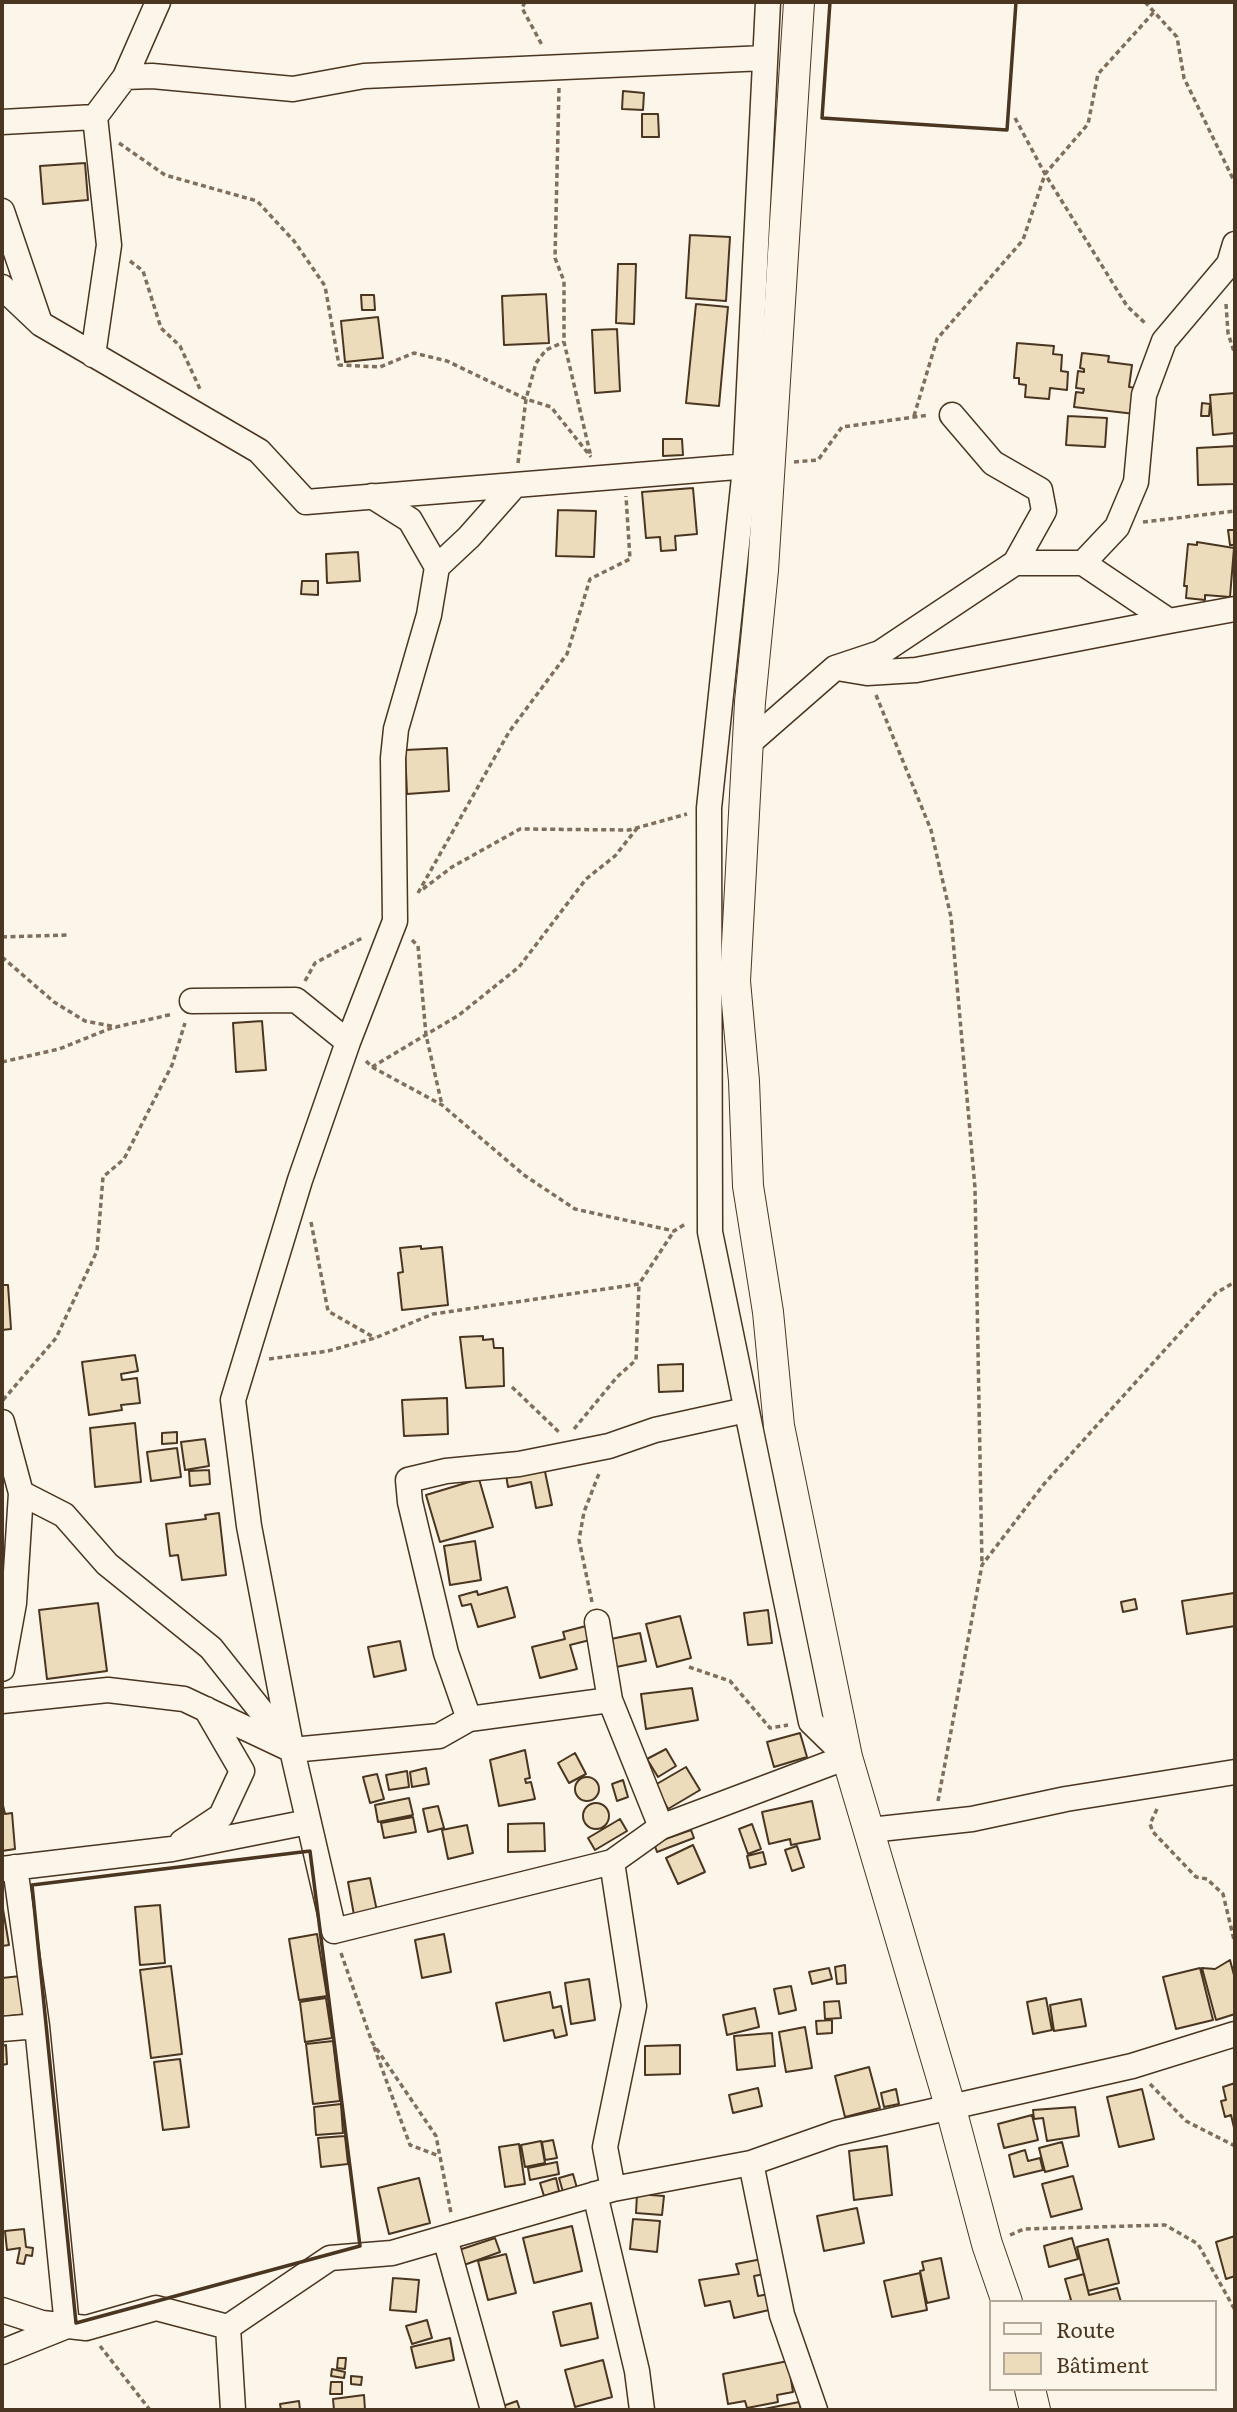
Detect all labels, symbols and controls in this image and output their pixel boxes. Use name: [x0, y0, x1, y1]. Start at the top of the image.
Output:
legend: [988, 2300, 1216, 2391]
text: Route: [1056, 2313, 1115, 2344]
text: Bâtiment: [1056, 2348, 1149, 2379]

